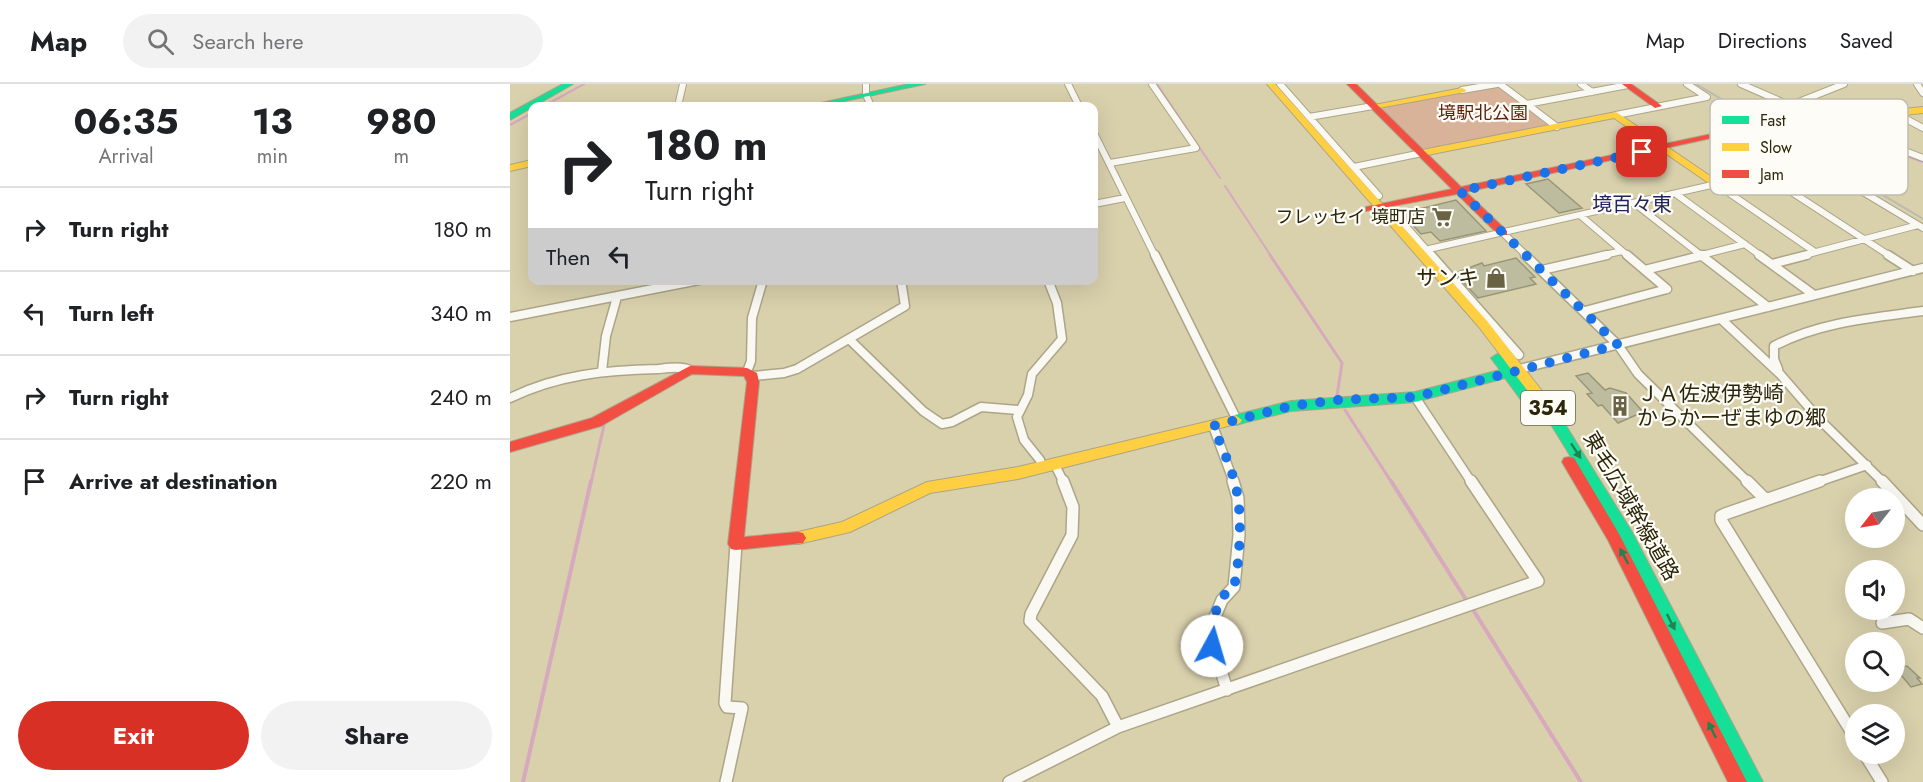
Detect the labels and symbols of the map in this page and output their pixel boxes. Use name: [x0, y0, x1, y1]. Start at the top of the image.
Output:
legend: [1710, 99, 1908, 195]
park label: 境駅北公園: [1438, 100, 1528, 126]
text: Fast: [1760, 109, 1786, 132]
pin: [1616, 126, 1667, 177]
text: Slow: [1760, 136, 1792, 159]
text: Jam: [1758, 163, 1784, 186]
district label: 境百々東: [1592, 190, 1672, 219]
place label: フレッセイ 境町店: [1276, 204, 1425, 230]
supermarket icon: フレッセイ 境町店: [1430, 205, 1454, 229]
place label: サンキ: [1416, 263, 1479, 293]
shop icon: サンキ: [1484, 266, 1508, 290]
place label: ＪＡ佐波伊勢崎 からかーぜまゆの郷: [1637, 379, 1826, 433]
road number: 354: [1521, 391, 1575, 425]
building icon: ＪＡ佐波伊勢崎 からかーぜまゆの郷: [1608, 394, 1632, 418]
street label: 東毛広域幹線道路: [1576, 426, 1686, 586]
one-way arrow: [1571, 443, 1582, 460]
north arrow: [1845, 488, 1905, 548]
one-way arrow: [1619, 547, 1629, 564]
one-way arrow: [1667, 613, 1676, 630]
position arrow: [1180, 614, 1244, 678]
one-way arrow: [1707, 721, 1716, 738]

